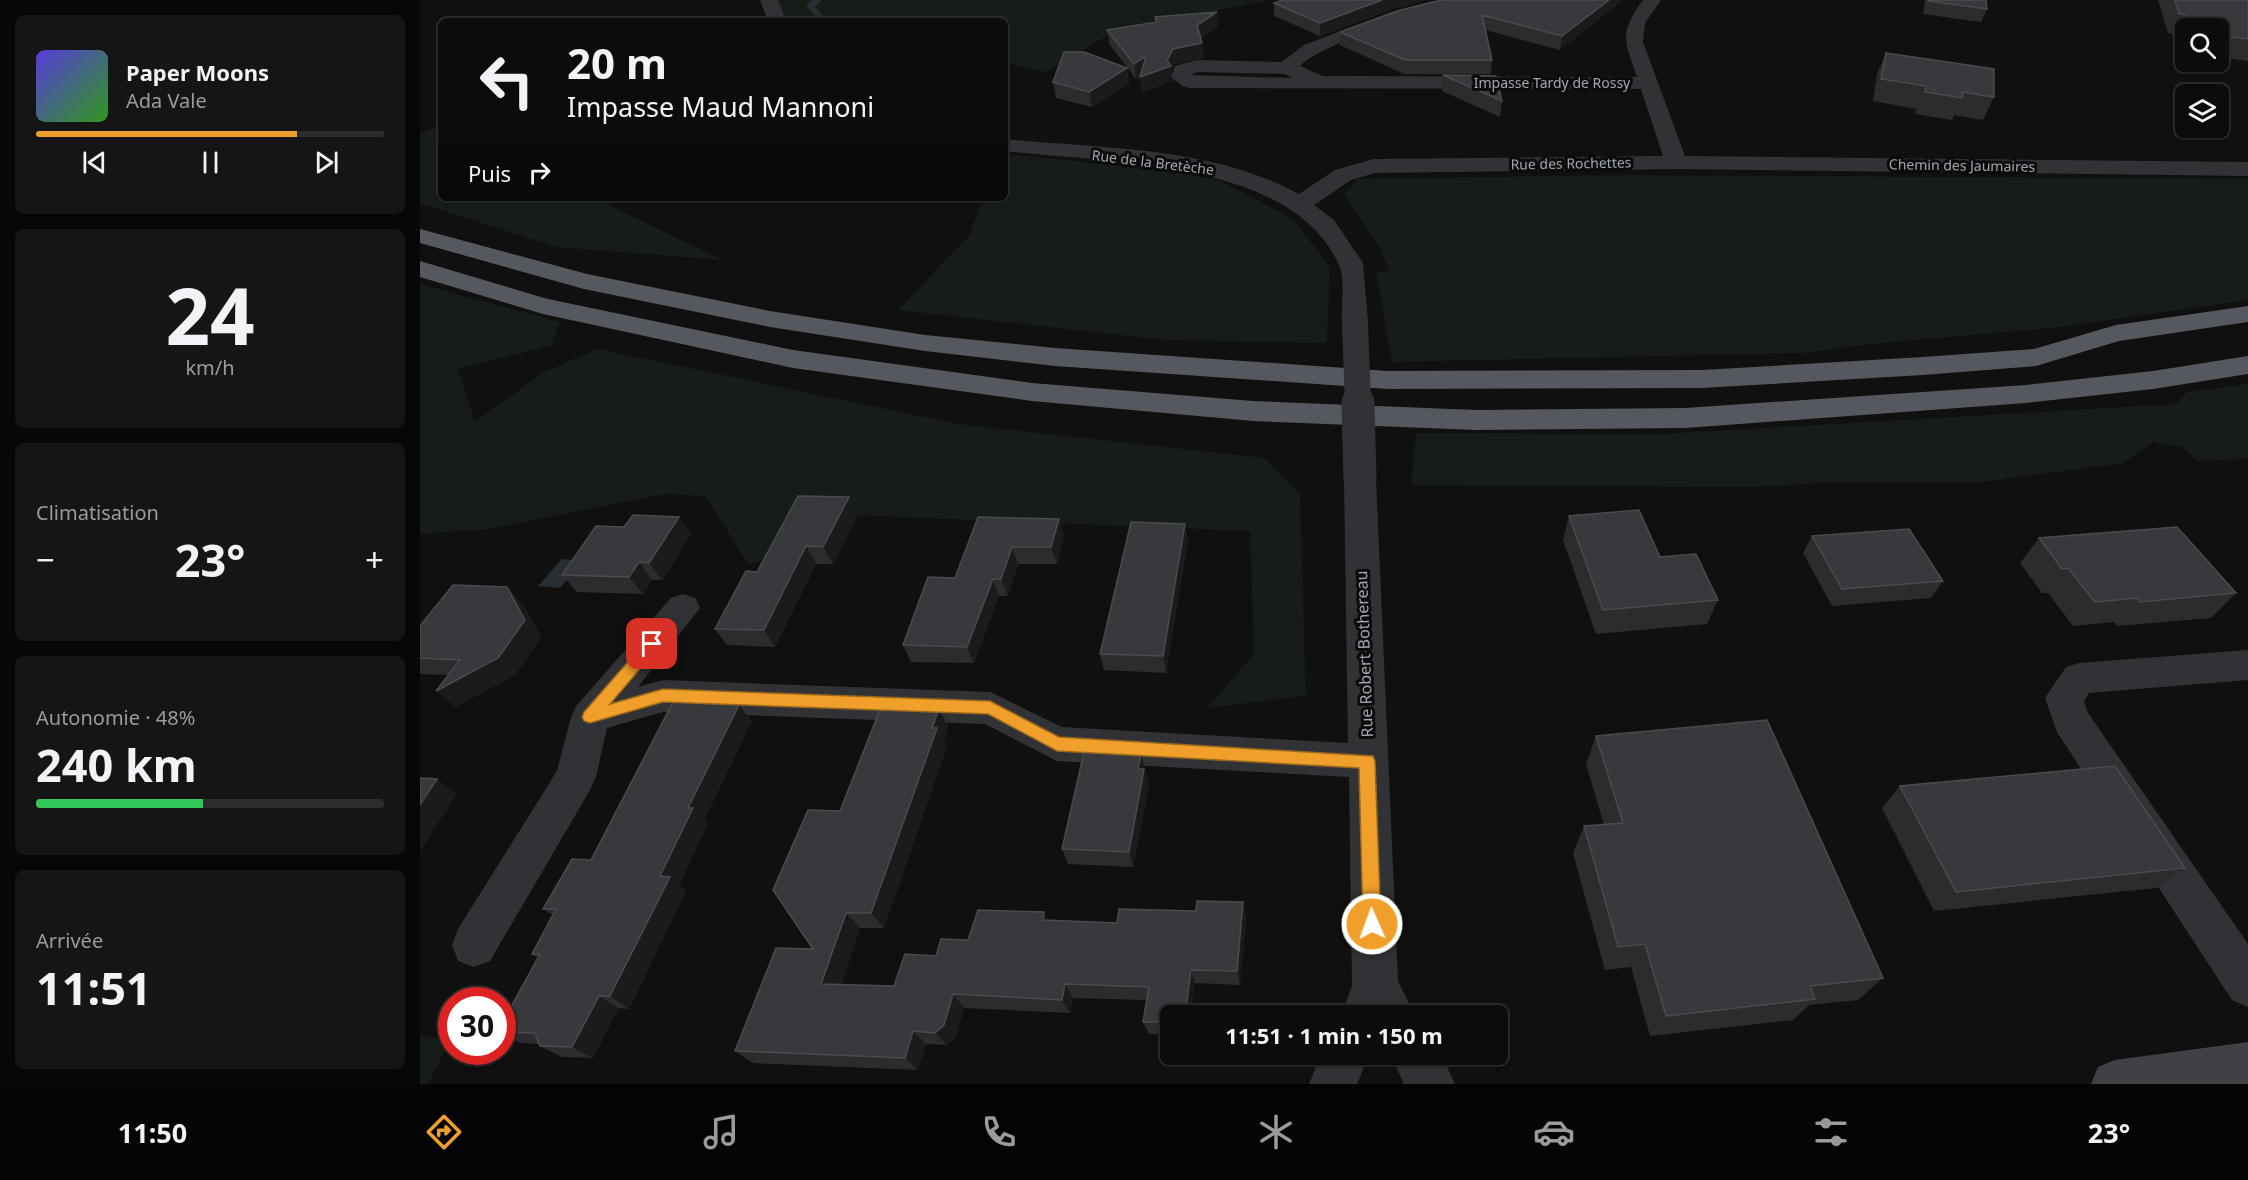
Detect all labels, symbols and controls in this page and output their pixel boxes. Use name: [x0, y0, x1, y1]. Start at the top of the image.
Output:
map controls: [2175, 18, 2229, 138]
button: search: [2175, 18, 2229, 72]
text: 20 m: [567, 34, 667, 91]
icon: left: [468, 42, 546, 120]
text: Paper Moons: [126, 57, 269, 87]
street label: Impasse Tardy de Rossy: [1474, 73, 1631, 92]
button: layers: [2175, 84, 2229, 138]
text: Ada Vale: [126, 87, 207, 114]
text: Impasse Maud Mannoni: [567, 88, 874, 125]
street label: Rue de la Bretèche: [1091, 145, 1215, 179]
icon: previous: [78, 146, 111, 179]
icon: pause: [194, 146, 227, 179]
icon: next: [310, 146, 343, 179]
street label: Rue des Rochettes: [1510, 152, 1632, 174]
street label: Chemin des Jaumaires: [1889, 154, 2036, 176]
icon: right: [523, 156, 556, 189]
text: Puis: [468, 158, 511, 188]
text: 24: [165, 262, 255, 368]
text: km/h: [185, 354, 235, 381]
text: Climatisation: [36, 499, 159, 526]
text: 23°: [175, 529, 245, 590]
text: −: [36, 537, 55, 582]
text: +: [365, 537, 384, 582]
street label: Rue Robert Bothereau: [1350, 570, 1378, 738]
pin: [626, 618, 677, 669]
icon: arrive: [635, 627, 668, 660]
text: Autonomie · 48%: [36, 704, 195, 731]
text: 240 km: [36, 734, 197, 795]
position arrow: [1340, 892, 1404, 956]
text: Arrivée: [36, 927, 103, 954]
text: 11:51: [36, 957, 152, 1018]
speed limit sign: 30: [438, 987, 516, 1065]
text: 11:51 · 1 min · 150 m: [1225, 1020, 1443, 1050]
icon: directions: [423, 1111, 465, 1153]
icon: music: [700, 1111, 742, 1153]
icon: phone: [978, 1111, 1020, 1153]
icon: climate: [1255, 1111, 1297, 1153]
icon: car: [1533, 1111, 1575, 1153]
icon: filters: [1810, 1111, 1852, 1153]
text: 11:50: [118, 1114, 187, 1151]
text: 23°: [2088, 1114, 2130, 1151]

